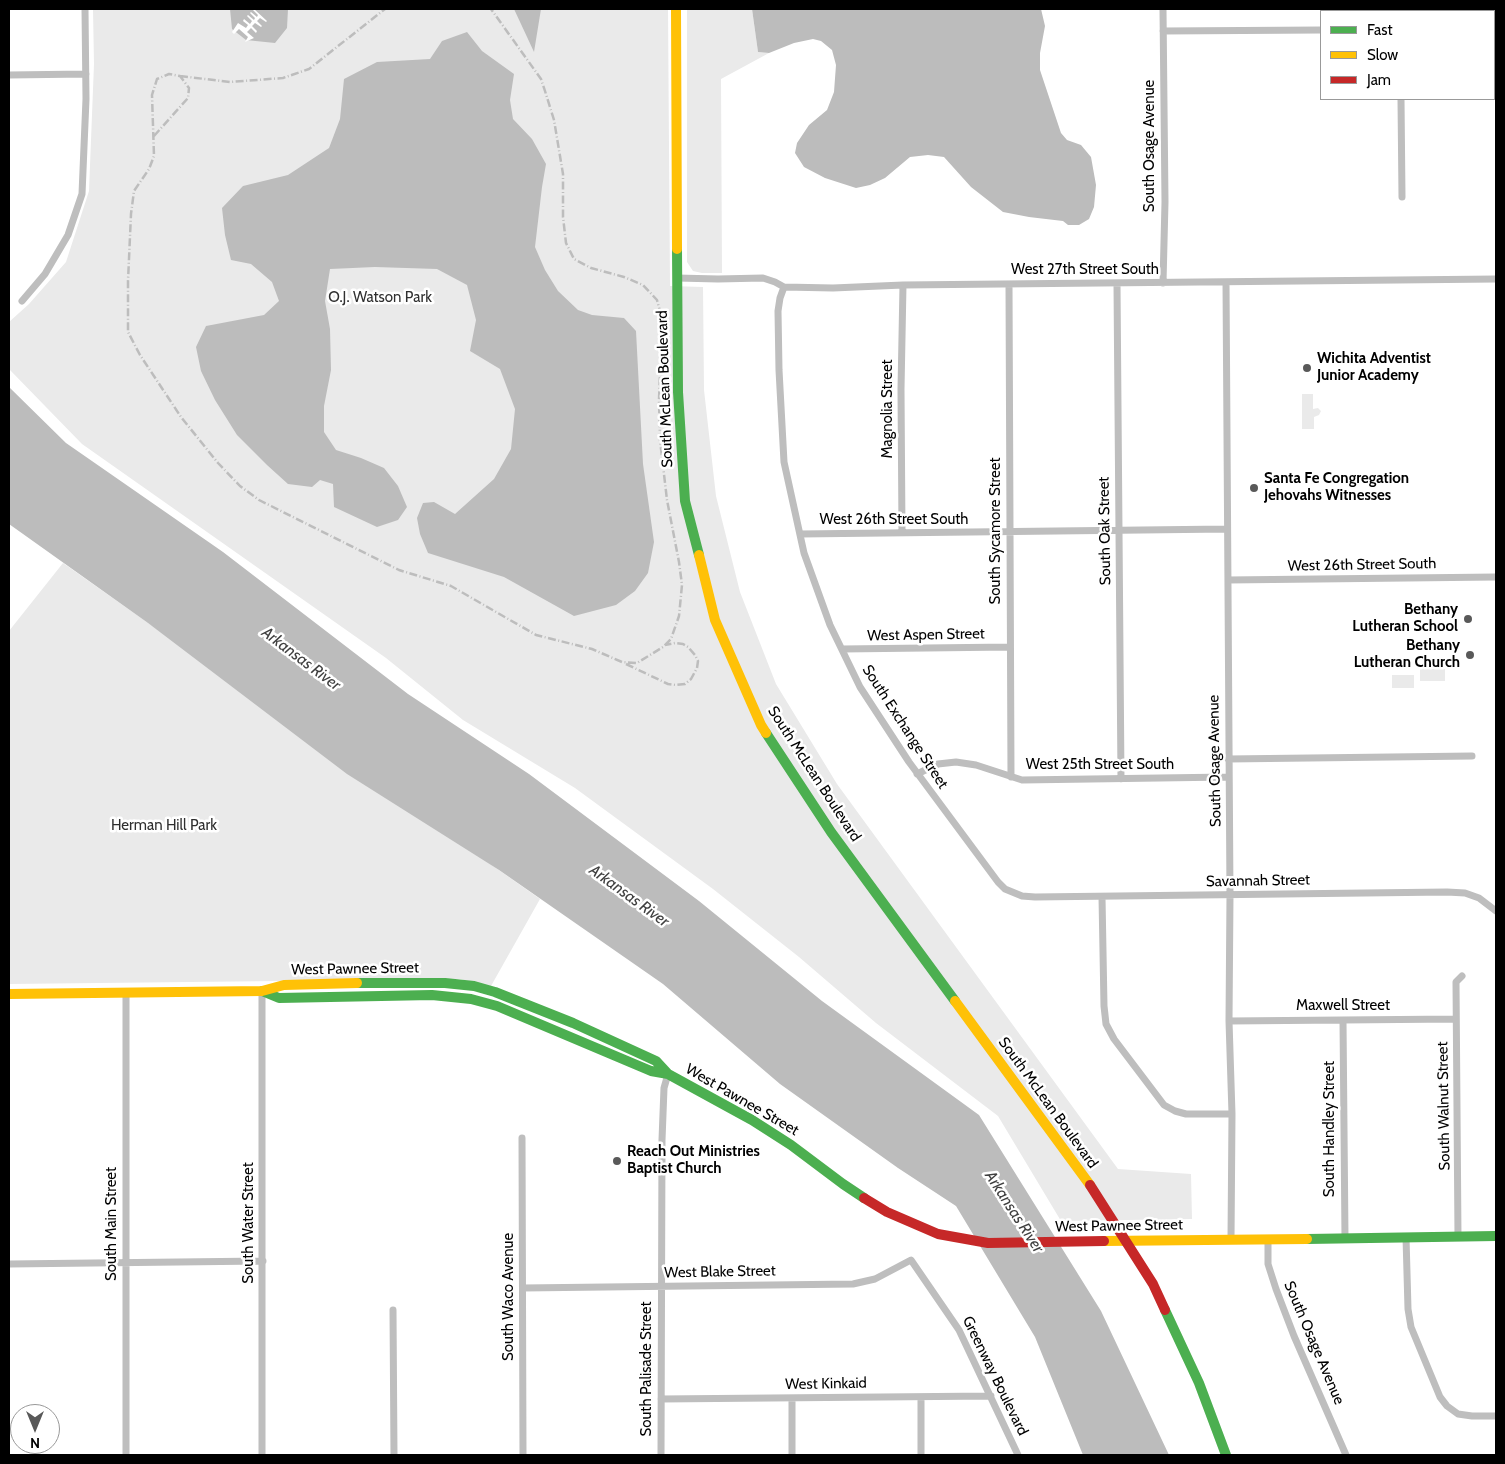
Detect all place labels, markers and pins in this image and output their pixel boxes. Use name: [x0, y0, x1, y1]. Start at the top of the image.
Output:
place label: Wichita Adventist Junior Academy: [1317, 350, 1431, 385]
marker: Wichita Adventist Junior Academy: [1301, 362, 1313, 374]
place label: Santa Fe Congregation Jehovahs Witnesses: [1264, 470, 1409, 505]
marker: Santa Fe Congregation Jehovahs Witnesses: [1248, 482, 1260, 494]
place label: Bethany Lutheran School: [1352, 601, 1458, 636]
marker: Bethany Lutheran School: [1462, 613, 1474, 625]
place label: Bethany Lutheran Church: [1354, 637, 1460, 672]
marker: Bethany Lutheran Church: [1464, 649, 1476, 661]
place label: Reach Out Ministries Baptist Church: [627, 1143, 760, 1178]
marker: Reach Out Ministries Baptist Church: [611, 1155, 623, 1167]

